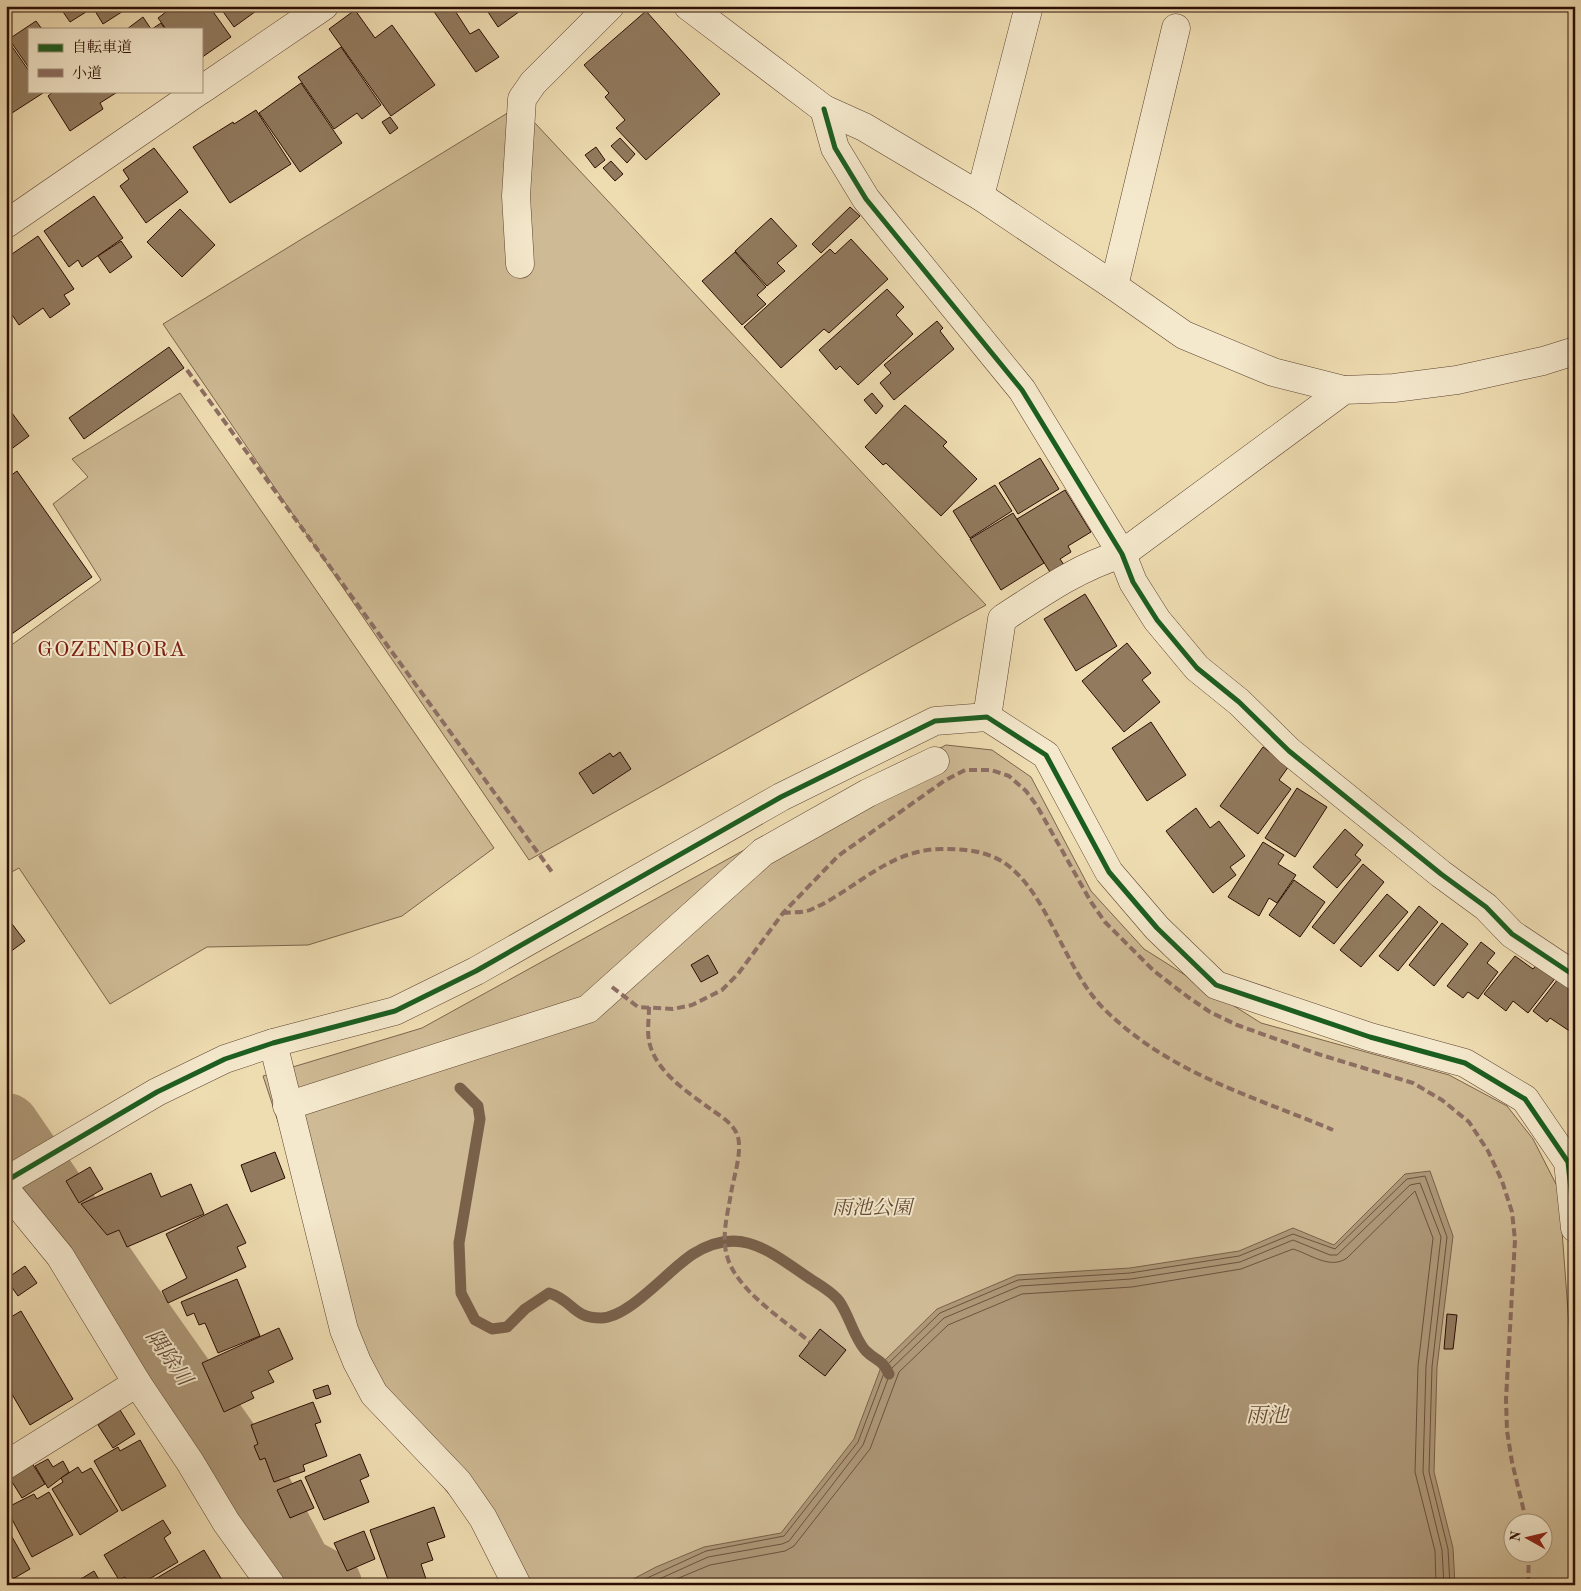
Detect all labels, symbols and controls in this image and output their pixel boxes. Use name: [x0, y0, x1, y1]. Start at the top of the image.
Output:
legend: [28, 28, 202, 92]
text: 自転車道: [72, 39, 132, 56]
text: 小道: [72, 65, 102, 82]
district label: GOZENBORA: [37, 639, 187, 661]
park label: 雨池公園: [832, 1197, 915, 1219]
water label: 隅除川: [141, 1325, 197, 1391]
water label: 雨池: [1246, 1404, 1290, 1427]
north arrow: [1504, 1514, 1554, 1564]
text: N: [1508, 1530, 1524, 1543]

